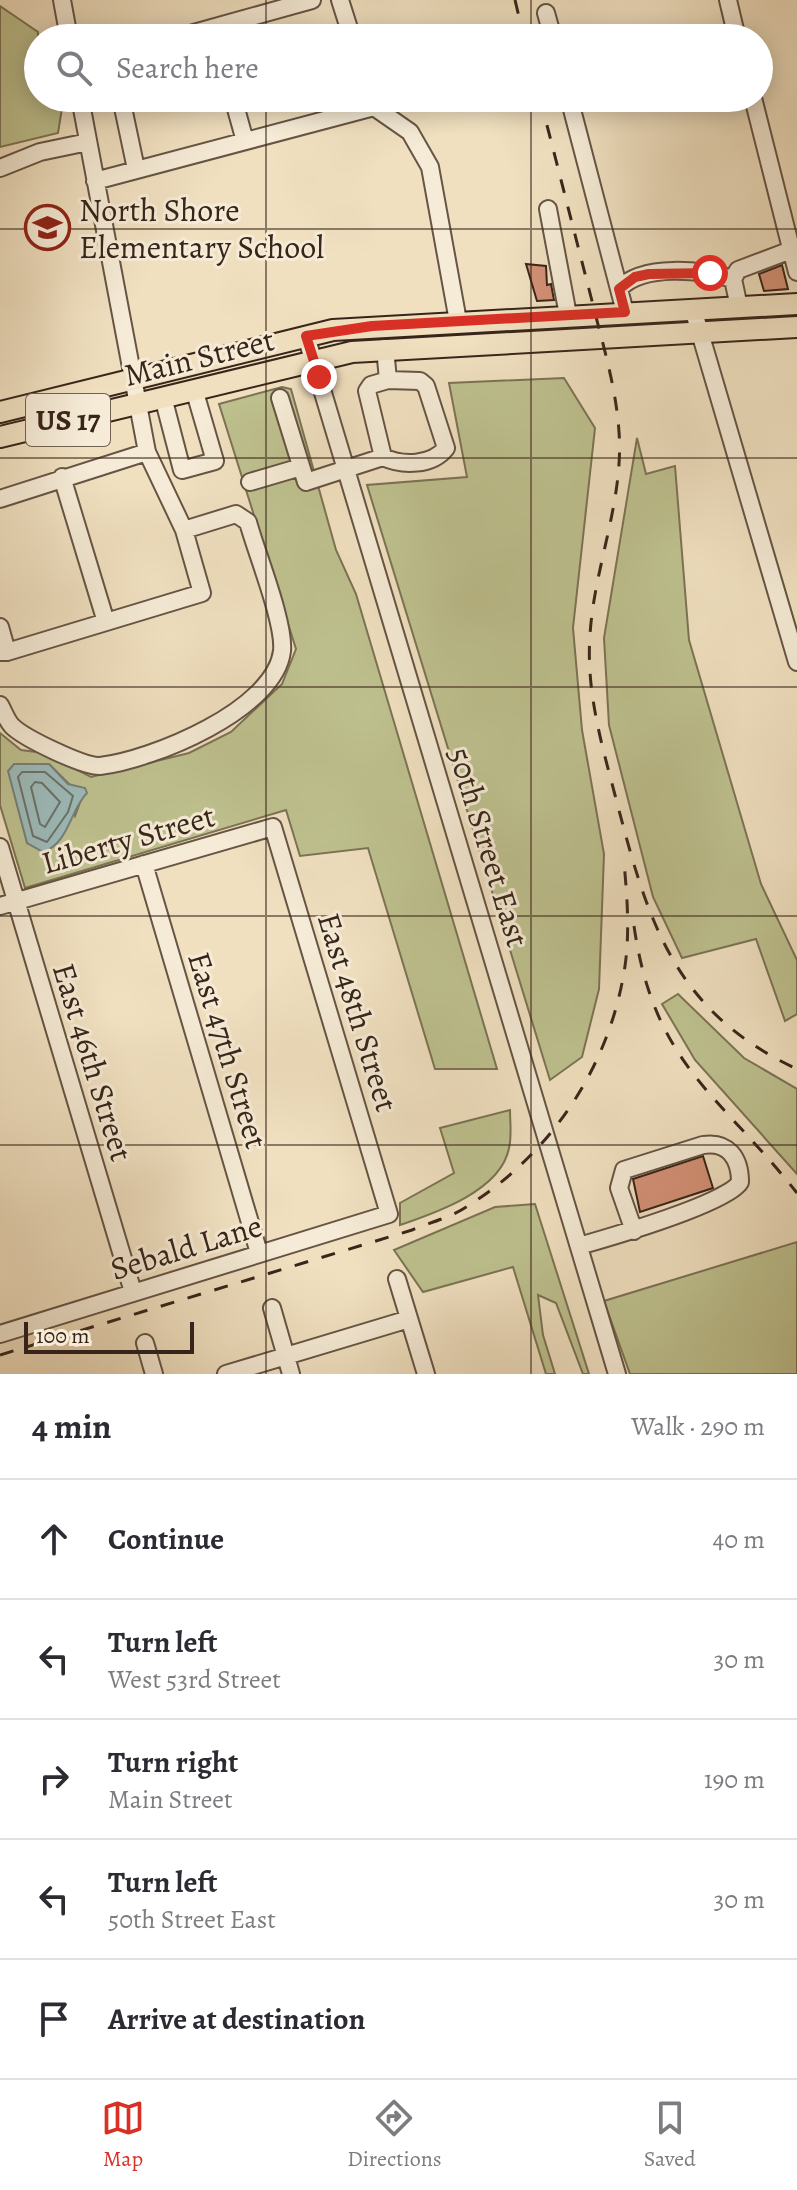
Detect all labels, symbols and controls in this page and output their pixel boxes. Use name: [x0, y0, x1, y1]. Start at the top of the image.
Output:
search box: [24, 24, 773, 112]
icon: search: [52, 46, 96, 90]
text: Search here: [116, 48, 259, 88]
place label: North Shore Elementary School: [79, 188, 324, 269]
school or university icon: North Shore Elementary School: [24, 204, 72, 252]
route start: [692, 255, 728, 291]
street label: Main Street: [119, 317, 279, 397]
route end: [301, 359, 337, 395]
road number: US 17: [26, 394, 110, 446]
street label: 50th Street East: [438, 742, 540, 952]
street label: Liberty Street: [36, 793, 220, 885]
street label: East 48th Street: [307, 907, 409, 1117]
street label: East 47th Street: [177, 946, 279, 1154]
street label: East 46th Street: [42, 958, 144, 1166]
street label: Sebald Lane: [105, 1203, 267, 1291]
scale bar: [24, 1318, 194, 1354]
text: 100 m: [36, 1321, 90, 1351]
text: 4 min: [32, 1403, 111, 1450]
text: Walk · 290 m: [631, 1409, 765, 1444]
icon: ahead: [32, 1517, 76, 1561]
text: Continue: [108, 1519, 224, 1559]
text: 40 m: [713, 1522, 765, 1557]
text: Turn left: [108, 1622, 217, 1662]
icon: left: [32, 1637, 76, 1681]
text: 30 m: [714, 1642, 765, 1677]
text: West 53rd Street: [108, 1662, 281, 1697]
text: Turn right: [108, 1742, 238, 1782]
icon: right: [32, 1757, 76, 1801]
text: 190 m: [704, 1762, 765, 1797]
text: Main Street: [108, 1782, 233, 1817]
text: Turn left: [108, 1862, 217, 1902]
icon: left: [32, 1877, 76, 1921]
text: 30 m: [714, 1882, 765, 1917]
text: 50th Street East: [108, 1902, 276, 1937]
icon: arrive: [32, 1997, 76, 2041]
text: Arrive at destination: [108, 1999, 365, 2039]
tab: Map: [101, 2096, 145, 2174]
tab: Directions: [347, 2096, 442, 2174]
tab: Saved: [644, 2096, 696, 2174]

